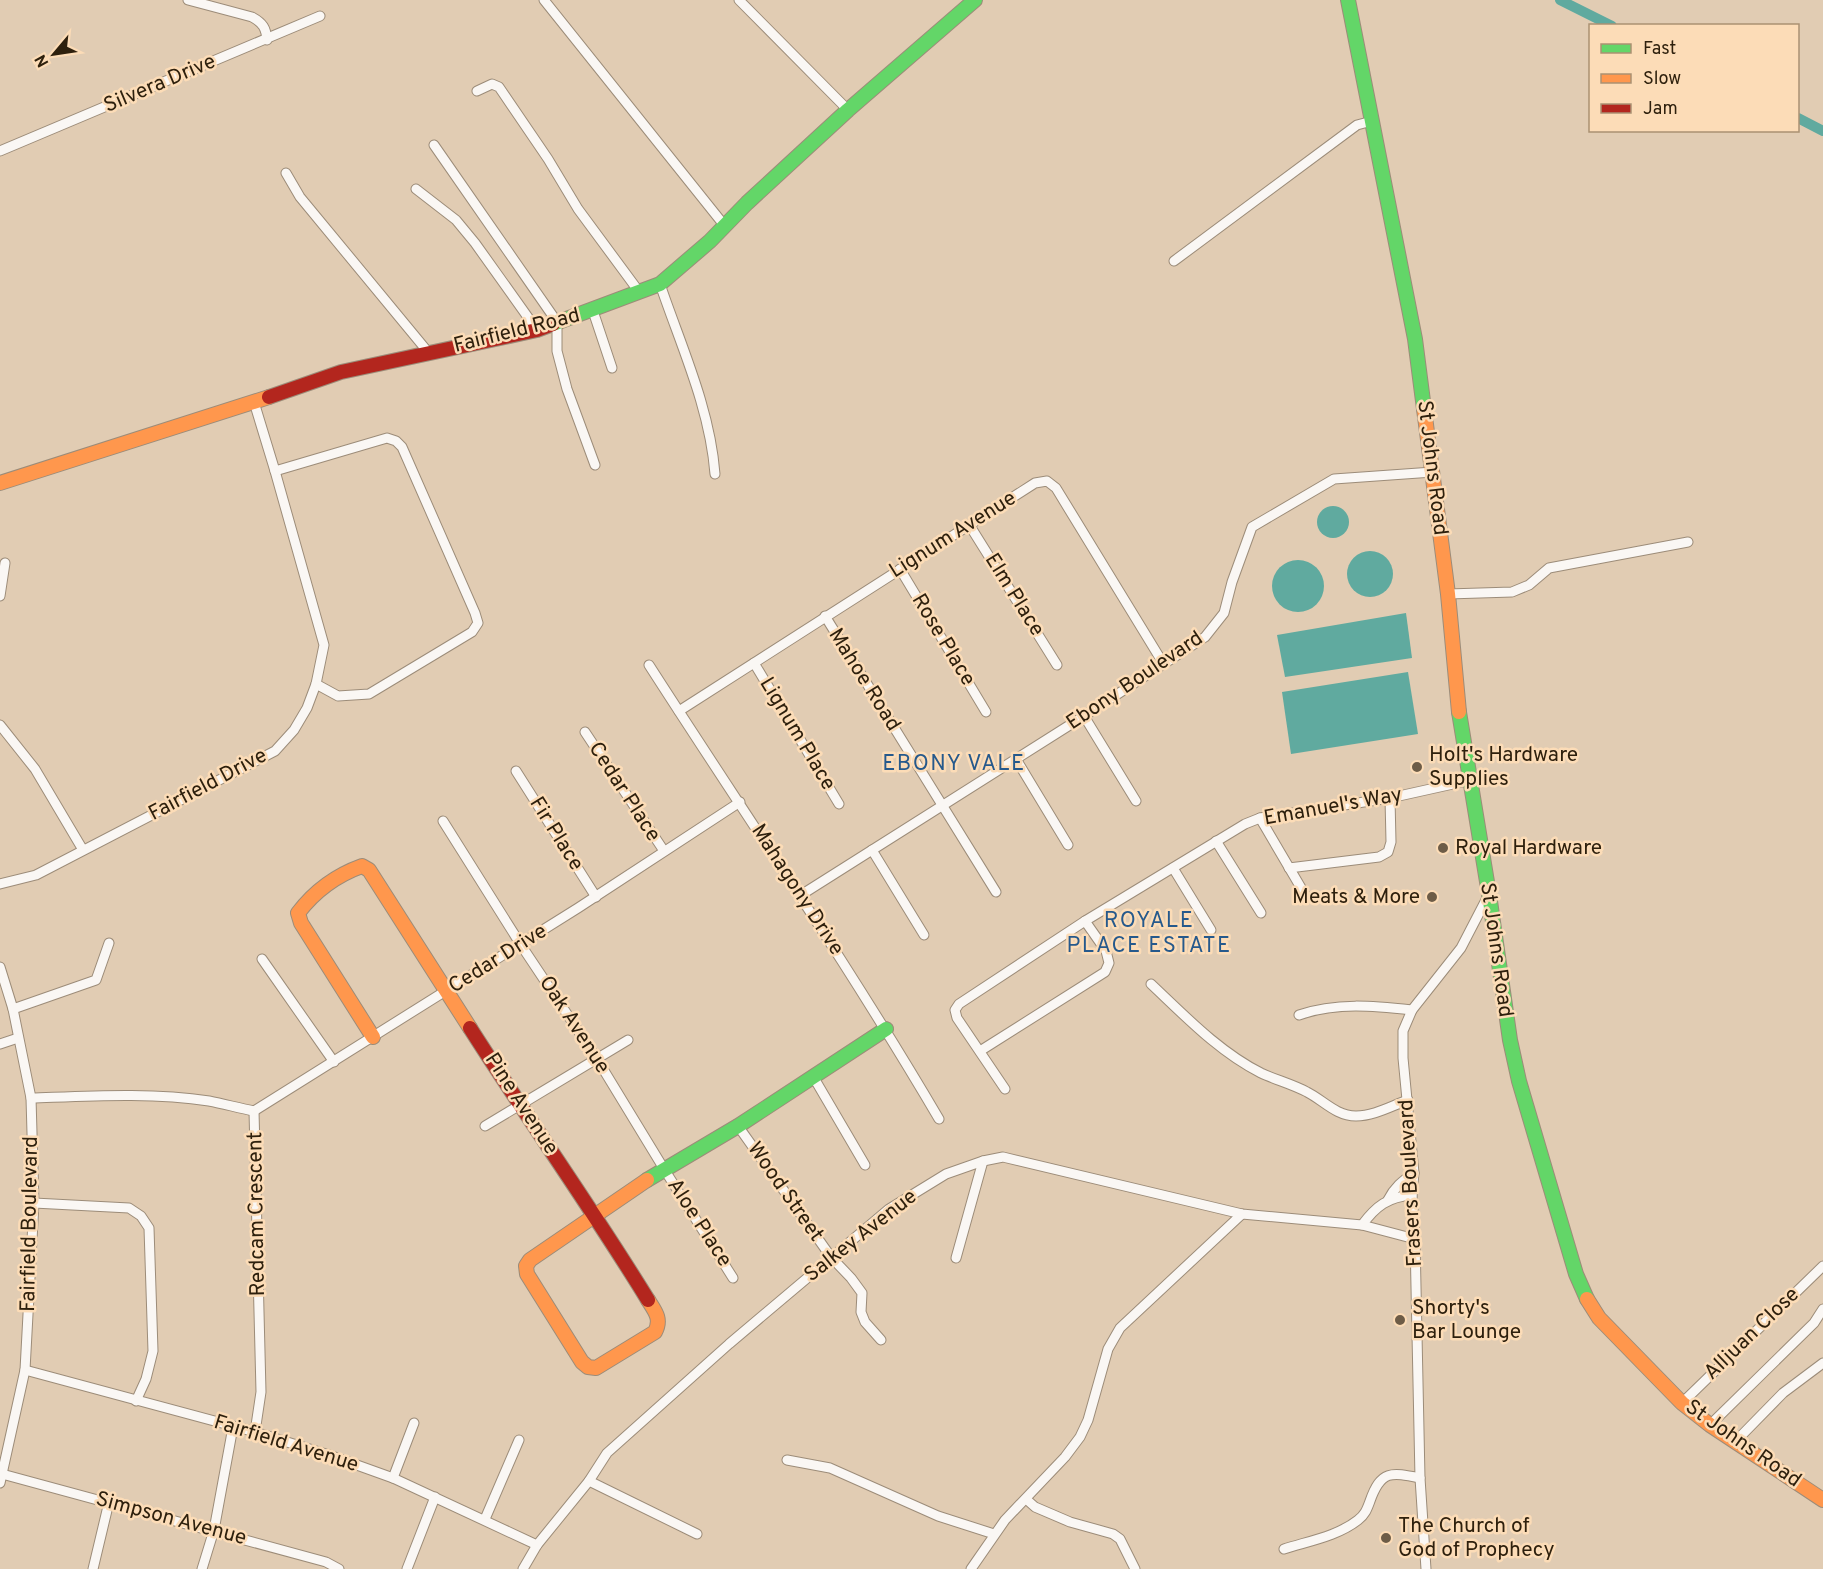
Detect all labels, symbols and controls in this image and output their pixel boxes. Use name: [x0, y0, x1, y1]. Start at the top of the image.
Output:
north arrow: [24, 24, 84, 84]
legend: [1589, 24, 1799, 132]
text: Fast: [1643, 38, 1676, 61]
street label: Silvera Drive: [100, 48, 220, 120]
text: N: [31, 50, 54, 70]
text: Slow: [1643, 68, 1681, 91]
text: Jam: [1643, 98, 1678, 121]
street label: Fairfield Road: [451, 302, 583, 360]
street label: St Johns Road: [1410, 399, 1454, 537]
street label: Lignum Avenue: [884, 485, 1022, 585]
street label: Elm Place: [978, 548, 1050, 642]
street label: Rose Place: [905, 589, 981, 691]
street label: Mahoe Road: [822, 624, 906, 736]
street label: Ebony Boulevard: [1061, 625, 1209, 737]
street label: Lignum Place: [753, 672, 841, 796]
street label: Cedar Place: [582, 737, 666, 847]
street label: Fairfield Drive: [144, 742, 272, 828]
place label: Holt's Hardware Supplies: [1429, 742, 1578, 793]
district label: EBONY VALE: [882, 751, 1026, 778]
marker: Holt's Hardware Supplies: [1410, 760, 1424, 774]
street label: Emanuel's Way: [1262, 782, 1404, 832]
street label: Fir Place: [523, 792, 589, 876]
street label: Mahagony Drive: [744, 819, 850, 961]
place label: Royal Hardware: [1455, 835, 1602, 862]
marker: Royal Hardware: [1436, 841, 1450, 855]
street label: St Johns Road: [1473, 881, 1519, 1019]
place label: Meats & More: [1292, 884, 1420, 911]
marker: Meats & More: [1425, 890, 1439, 904]
district label: ROYALE PLACE ESTATE: [1066, 908, 1232, 960]
street label: Cedar Drive: [444, 918, 552, 1000]
street label: Oak Avenue: [532, 971, 616, 1079]
street label: Pine Avenue: [478, 1048, 564, 1160]
street label: Frasers Boulevard: [1393, 1098, 1429, 1268]
street label: Redcam Crescent: [242, 1131, 272, 1297]
street label: Fairfield Boulevard: [15, 1136, 45, 1312]
street label: Wood Street: [741, 1137, 829, 1247]
street label: Aloe Place: [660, 1174, 738, 1272]
street label: Salkey Avenue: [799, 1184, 923, 1288]
street label: Alljuan Close: [1698, 1282, 1806, 1386]
place label: Shorty's Bar Lounge: [1412, 1295, 1521, 1346]
marker: Shorty's Bar Lounge: [1393, 1313, 1407, 1327]
street label: St Johns Road: [1680, 1394, 1806, 1494]
street label: Fairfield Avenue: [210, 1409, 362, 1479]
street label: Simpson Avenue: [93, 1486, 249, 1552]
place label: The Church of God of Prophecy: [1398, 1513, 1555, 1564]
marker: The Church of God of Prophecy: [1379, 1531, 1393, 1545]

